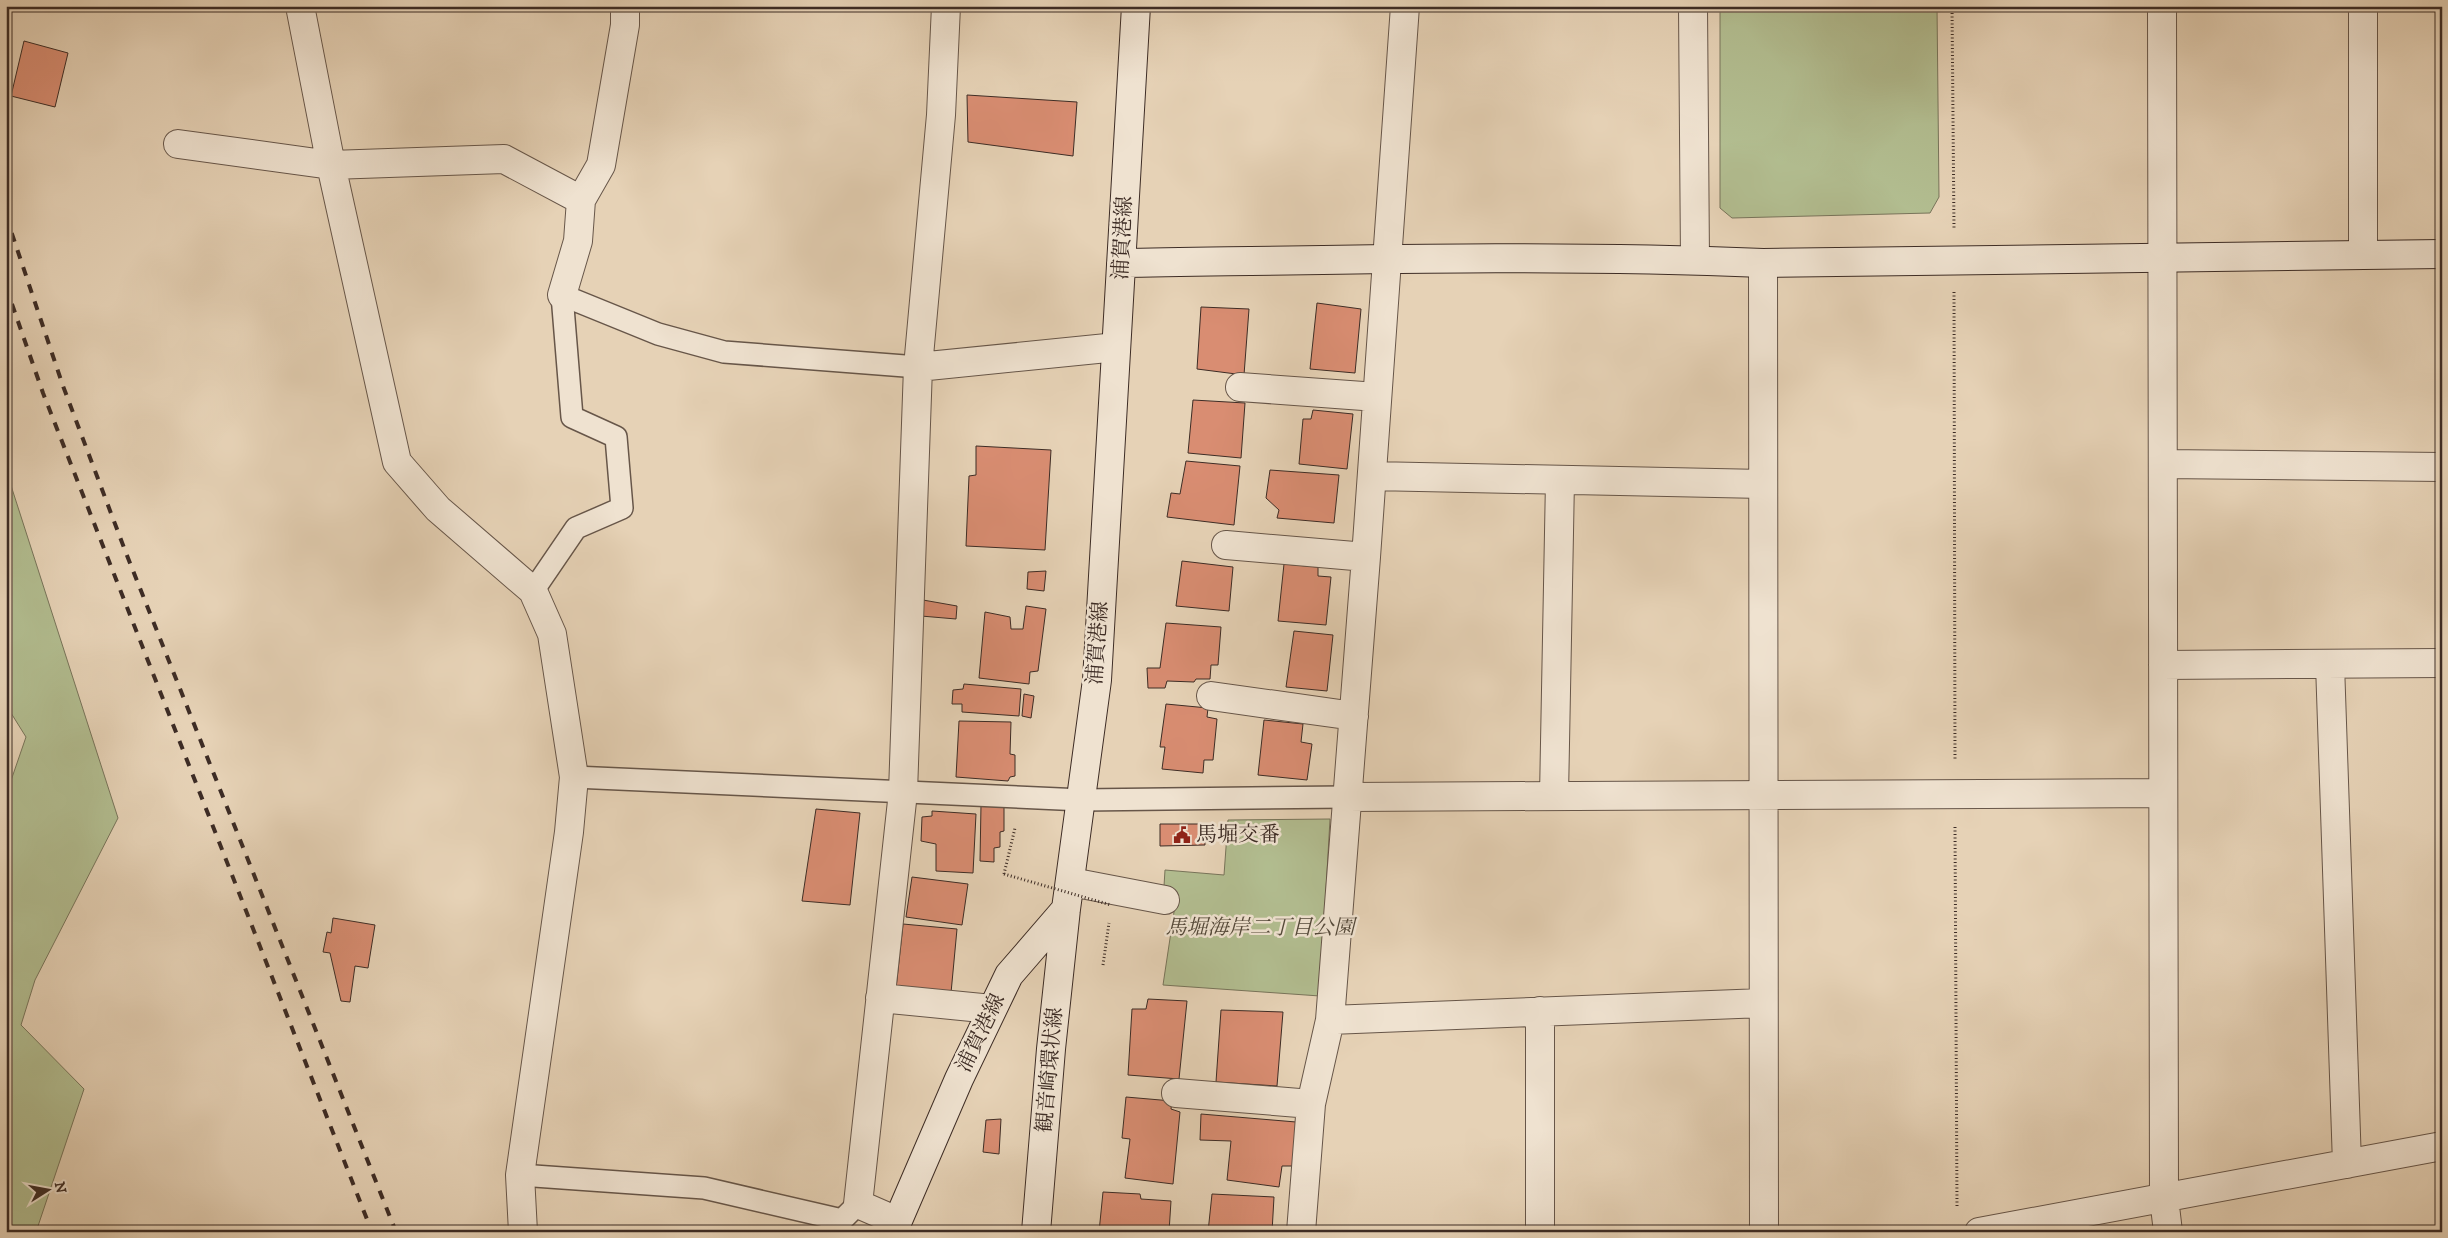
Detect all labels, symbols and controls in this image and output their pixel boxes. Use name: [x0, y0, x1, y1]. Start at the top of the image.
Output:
street label: 浦賀港線: [1108, 195, 1138, 281]
street label: 浦賀港線: [1082, 600, 1114, 686]
place label: 馬堀交番: [1196, 822, 1280, 848]
public building icon: 馬堀交番: [1172, 825, 1192, 845]
park label: 馬堀海岸二丁目公園: [1166, 915, 1357, 941]
street label: 浦賀港線: [951, 990, 1011, 1076]
street label: 観音崎環状線: [1032, 1006, 1068, 1134]
north arrow: [22, 1166, 72, 1216]
text: N: [50, 1180, 70, 1196]

